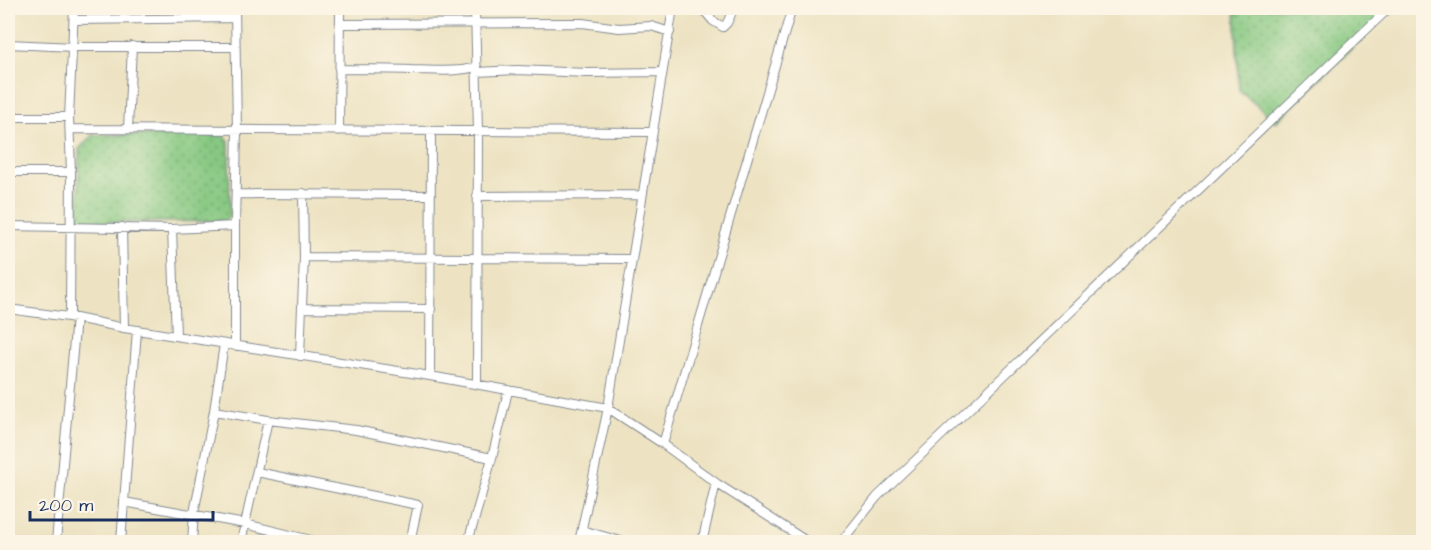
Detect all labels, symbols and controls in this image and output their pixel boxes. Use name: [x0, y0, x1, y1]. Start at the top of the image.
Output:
scale bar: [30, 484, 213, 522]
text: 200 m: [39, 493, 93, 518]

